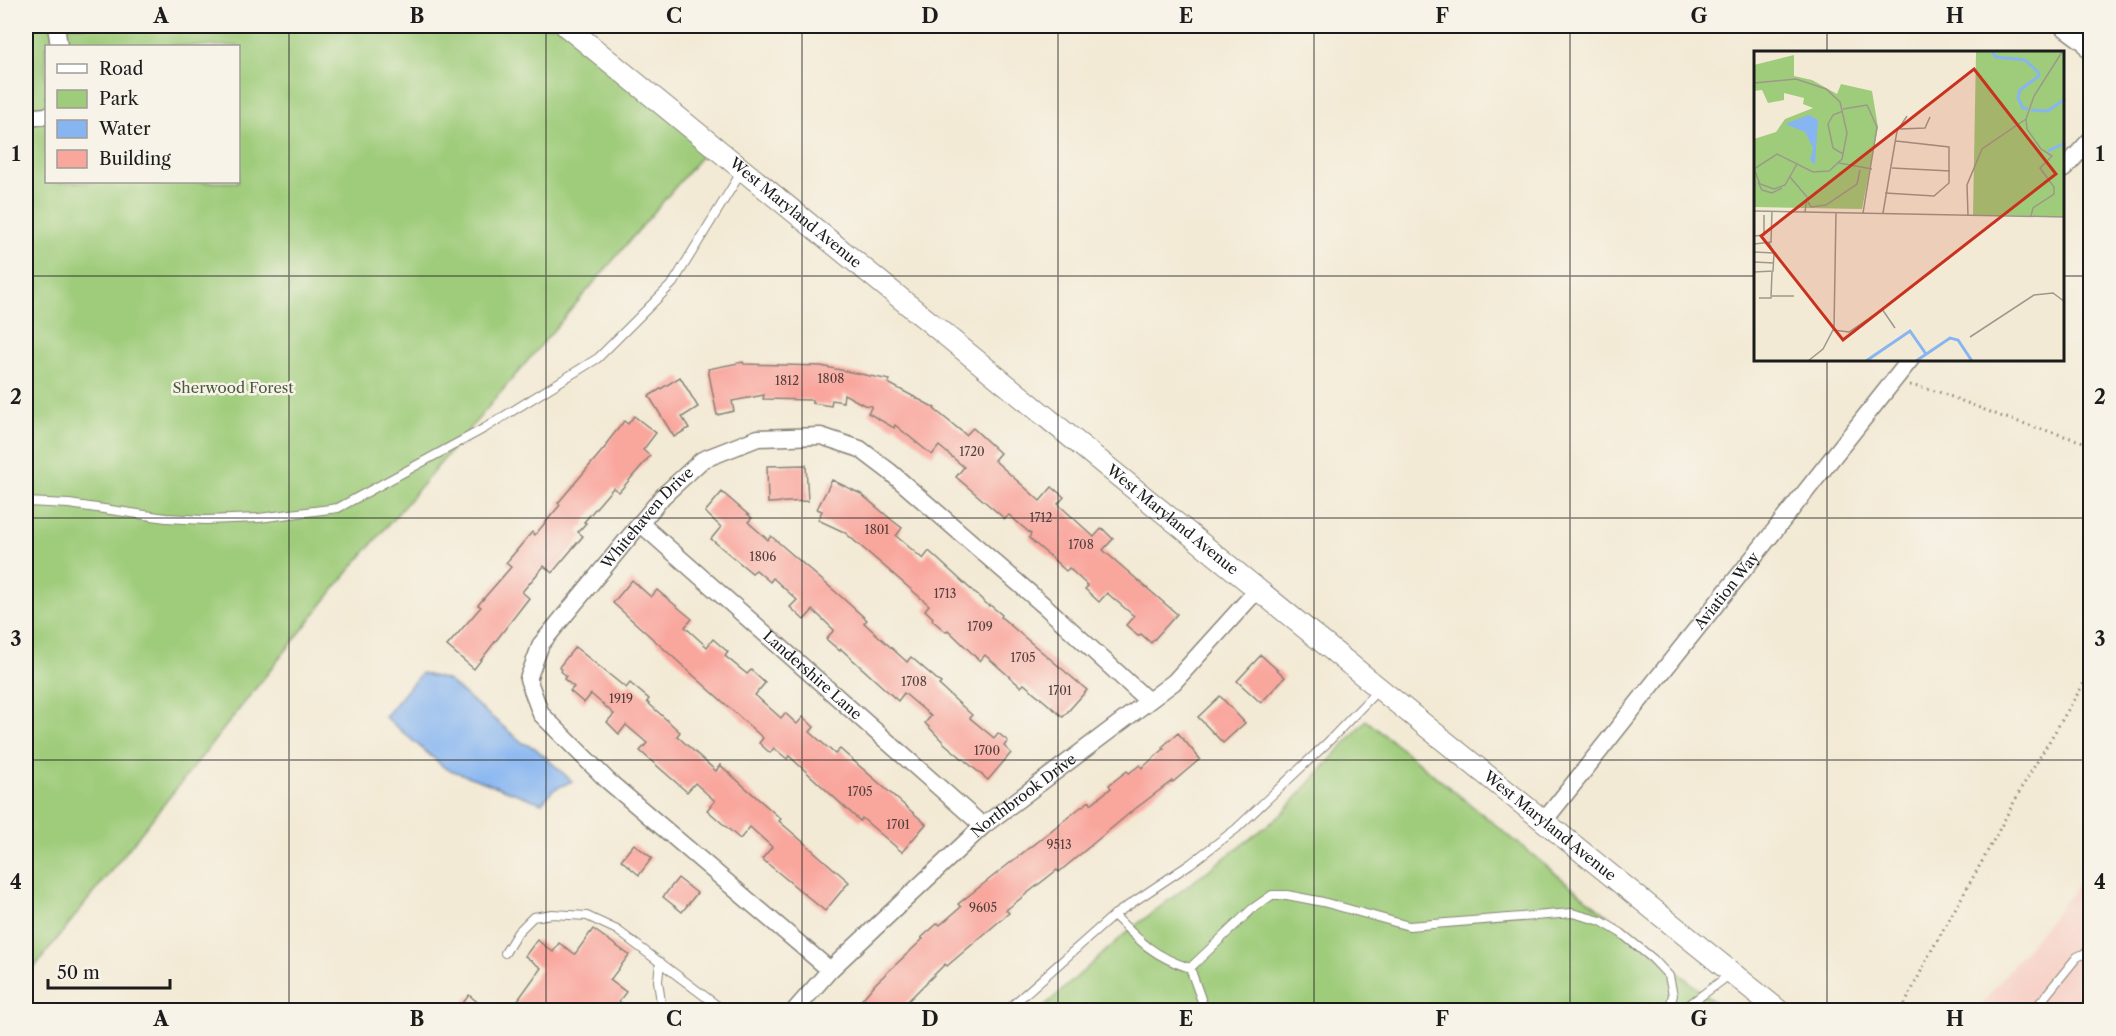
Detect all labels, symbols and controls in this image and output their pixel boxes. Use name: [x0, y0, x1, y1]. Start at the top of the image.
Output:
text: A: [152, 4, 169, 28]
text: B: [410, 4, 425, 28]
text: C: [666, 4, 682, 28]
text: D: [921, 4, 939, 28]
text: E: [1179, 4, 1193, 28]
text: F: [1435, 4, 1449, 28]
text: G: [1691, 4, 1708, 28]
text: H: [1946, 4, 1964, 28]
legend: [45, 45, 240, 183]
inset map: [1754, 51, 2065, 362]
text: Road: [99, 58, 144, 80]
text: Park: [99, 88, 140, 110]
text: Water: [98, 118, 151, 140]
text: 1: [12, 142, 21, 166]
text: 1: [2096, 142, 2105, 166]
text: Building: [99, 148, 171, 170]
street label: West Maryland Avenue: [725, 153, 866, 272]
house number: 1808: [818, 371, 844, 386]
house number: 1812: [775, 373, 799, 388]
park label: Sherwood Forest: [172, 378, 294, 397]
text: 2: [10, 385, 22, 409]
text: 2: [2094, 385, 2106, 409]
house number: 1720: [959, 444, 985, 459]
street label: West Maryland Avenue: [1102, 460, 1242, 579]
street label: Whitehaven Drive: [596, 463, 697, 573]
house number: 1712: [1030, 510, 1053, 525]
house number: 1801: [865, 522, 889, 537]
house number: 1708: [1068, 537, 1094, 552]
street label: Aviation Way: [1689, 547, 1763, 634]
house number: 1806: [750, 549, 776, 564]
house number: 1713: [934, 586, 956, 601]
house number: 1709: [967, 619, 993, 634]
street label: Landershire Lane: [759, 626, 866, 724]
text: 3: [10, 627, 22, 651]
text: 3: [2094, 627, 2106, 651]
house number: 1705: [1010, 650, 1036, 665]
house number: 1708: [901, 674, 927, 689]
house number: 1701: [1048, 683, 1072, 698]
house number: 1919: [609, 691, 633, 706]
house number: 1700: [974, 743, 1000, 758]
street label: Northbrook Drive: [967, 749, 1080, 841]
street label: West Maryland Avenue: [1479, 766, 1620, 885]
house number: 1705: [847, 784, 873, 799]
house number: 1701: [886, 817, 910, 832]
house number: 9513: [1046, 837, 1072, 852]
text: 4: [10, 870, 22, 894]
text: 4: [2094, 870, 2106, 894]
house number: 9605: [969, 900, 997, 915]
scale bar: [48, 952, 170, 990]
text: 50 m: [57, 962, 100, 984]
text: A: [152, 1007, 169, 1031]
text: B: [410, 1007, 425, 1031]
text: C: [666, 1007, 682, 1031]
text: D: [921, 1007, 939, 1031]
text: E: [1179, 1007, 1193, 1031]
text: F: [1435, 1007, 1449, 1031]
text: G: [1691, 1007, 1708, 1031]
text: H: [1946, 1007, 1964, 1031]

